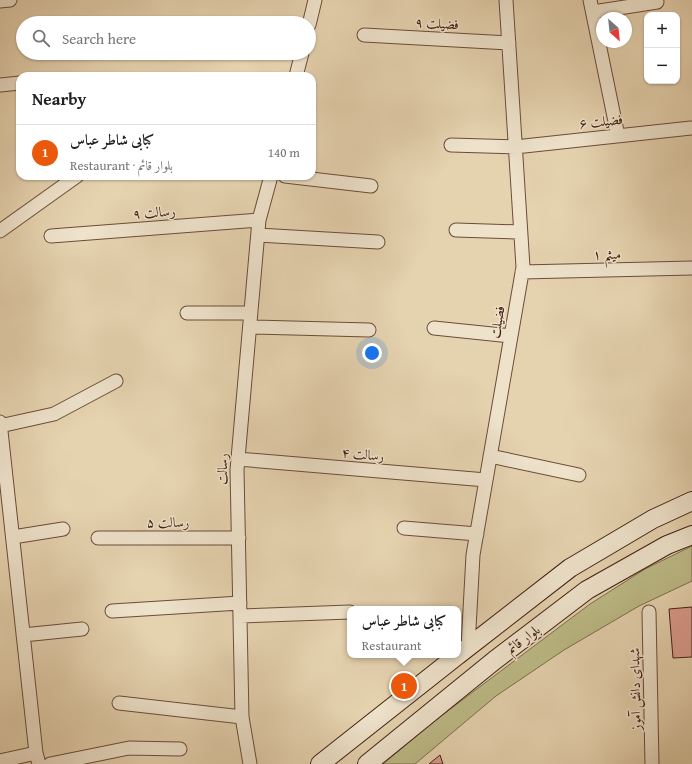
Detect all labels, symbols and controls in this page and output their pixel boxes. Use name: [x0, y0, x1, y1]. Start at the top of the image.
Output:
street label: فضیلت ۹: [414, 12, 460, 34]
north arrow: [596, 12, 632, 48]
map controls: [644, 12, 680, 84]
button: +: [644, 12, 680, 48]
search box: [16, 16, 316, 60]
icon: search: [30, 27, 52, 49]
text: Search here: [62, 28, 136, 49]
button: −: [644, 48, 680, 84]
text: Nearby: [32, 86, 86, 111]
street label: فضیلت ۶: [578, 109, 624, 133]
text: کبابی شاطر عباس: [70, 129, 154, 150]
text: 1: [42, 143, 48, 162]
text: 140 m: [268, 143, 300, 162]
text: Restaurant · بلوار قائم: [70, 156, 173, 175]
street label: رسالت ۹: [132, 201, 176, 223]
street label: میثم ۱: [593, 244, 621, 268]
street label: فضیلت: [484, 304, 510, 340]
your location: [362, 343, 382, 363]
street label: رسالت ۴: [341, 442, 385, 466]
street label: رسالت: [211, 453, 233, 485]
street label: رسالت ۵: [147, 512, 189, 532]
popup: [347, 606, 461, 658]
text: کبابی شاطر عباس: [362, 610, 446, 631]
street label: بلوار قائم: [502, 619, 546, 661]
text: Restaurant: [362, 636, 422, 655]
street label: شهدای دانش آموز: [624, 647, 646, 732]
pin: 1: [391, 671, 417, 701]

